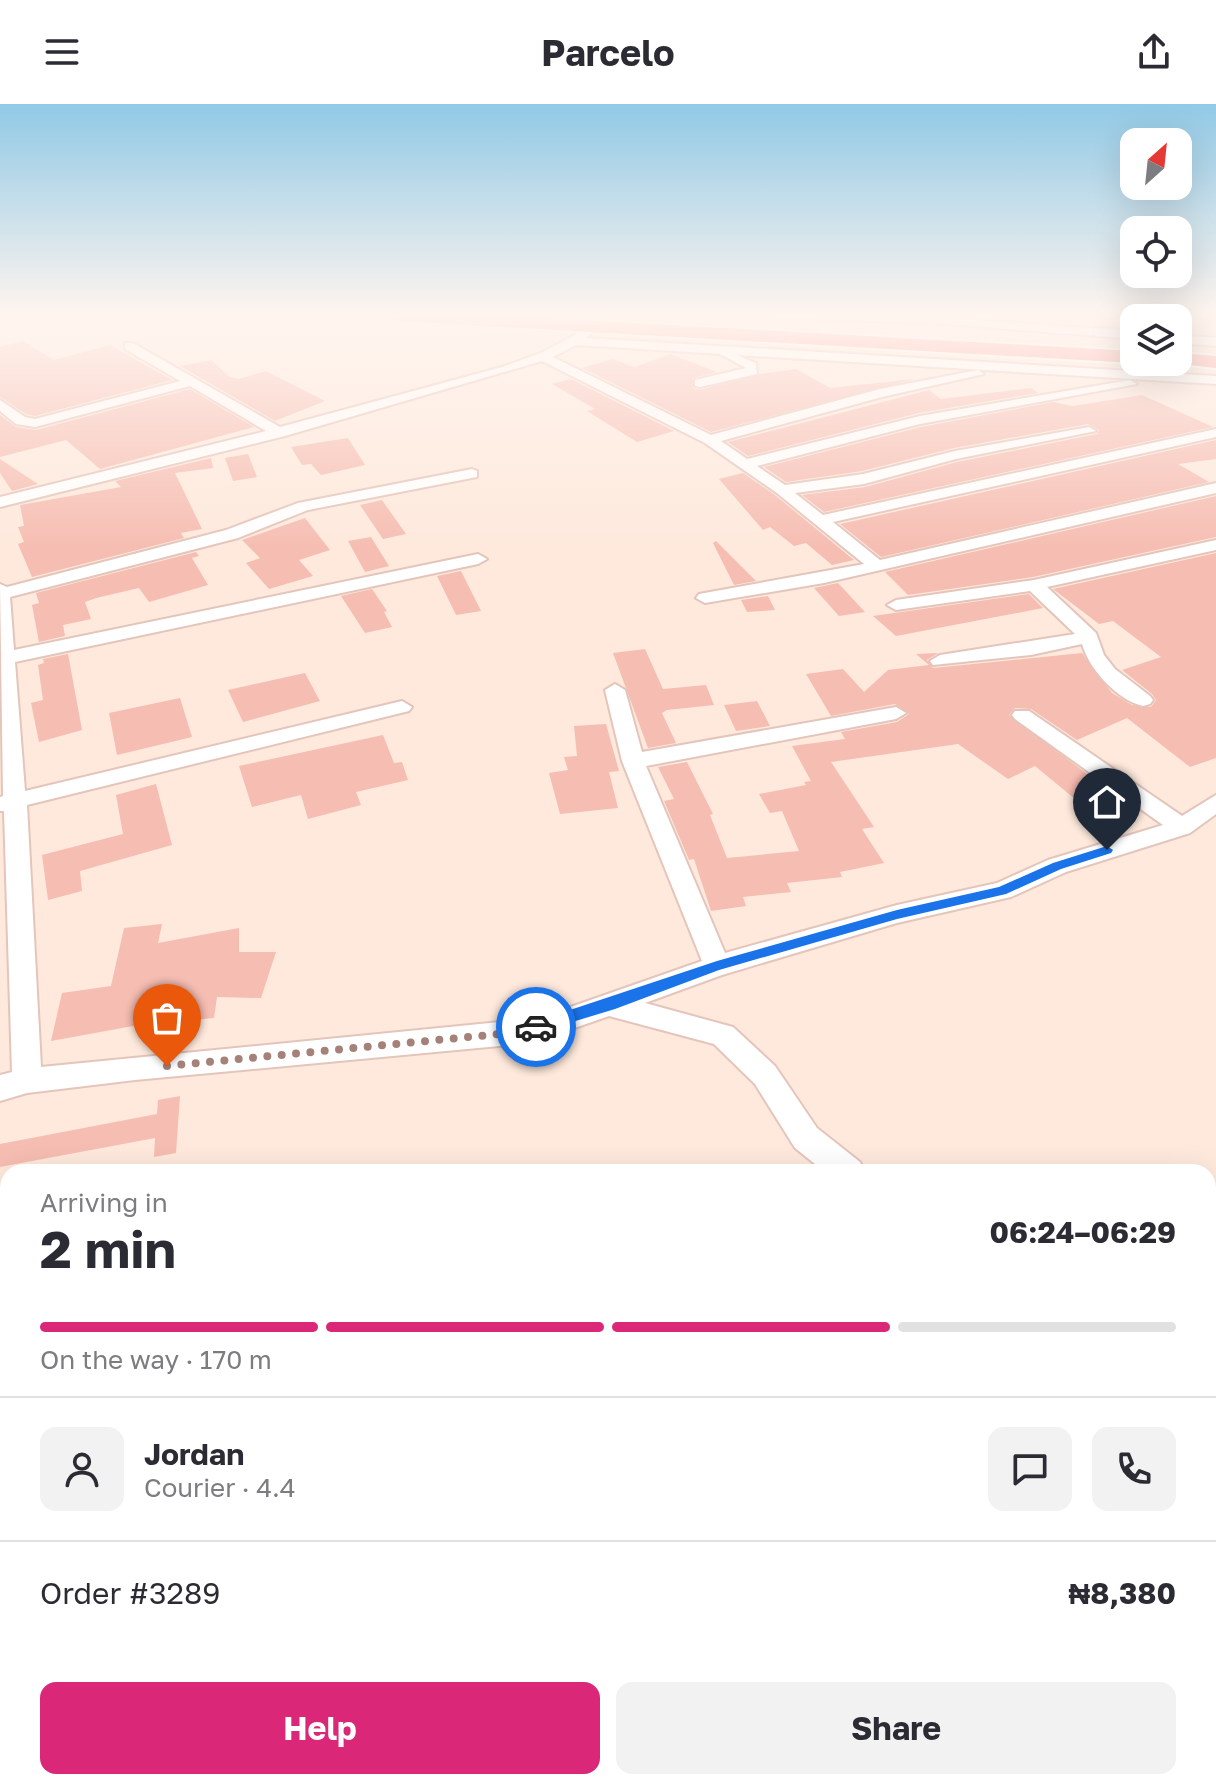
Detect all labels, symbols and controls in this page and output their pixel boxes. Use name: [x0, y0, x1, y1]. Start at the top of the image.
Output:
icon: menu: [40, 30, 84, 74]
icon: share: [1132, 30, 1176, 74]
text: Parcelo: [541, 31, 675, 74]
north arrow: [1120, 128, 1192, 200]
map controls: [1120, 128, 1192, 376]
button: locate: [1120, 216, 1192, 288]
button: layers: [1120, 304, 1192, 376]
pin: [1073, 768, 1141, 850]
icon: home: [1085, 780, 1129, 824]
pin: [133, 984, 201, 1066]
courier: [496, 987, 576, 1067]
icon: bag: [145, 996, 189, 1040]
icon: car: [514, 1005, 558, 1049]
text: Arriving in: [40, 1187, 168, 1218]
text: 06:24–06:29: [989, 1214, 1176, 1250]
text: 2 min: [40, 1217, 176, 1279]
text: On the way · 170 m: [40, 1344, 272, 1375]
button: person: [40, 1427, 124, 1511]
button: chat: [988, 1427, 1072, 1511]
button: phone: [1092, 1427, 1176, 1511]
text: Jordan: [144, 1436, 244, 1472]
text: Courier · 4.4: [144, 1472, 296, 1503]
text: Order #3289: [40, 1575, 220, 1611]
text: ₦8,380: [1069, 1575, 1176, 1611]
button: Help: [40, 1682, 600, 1774]
button: Share: [616, 1682, 1176, 1774]

